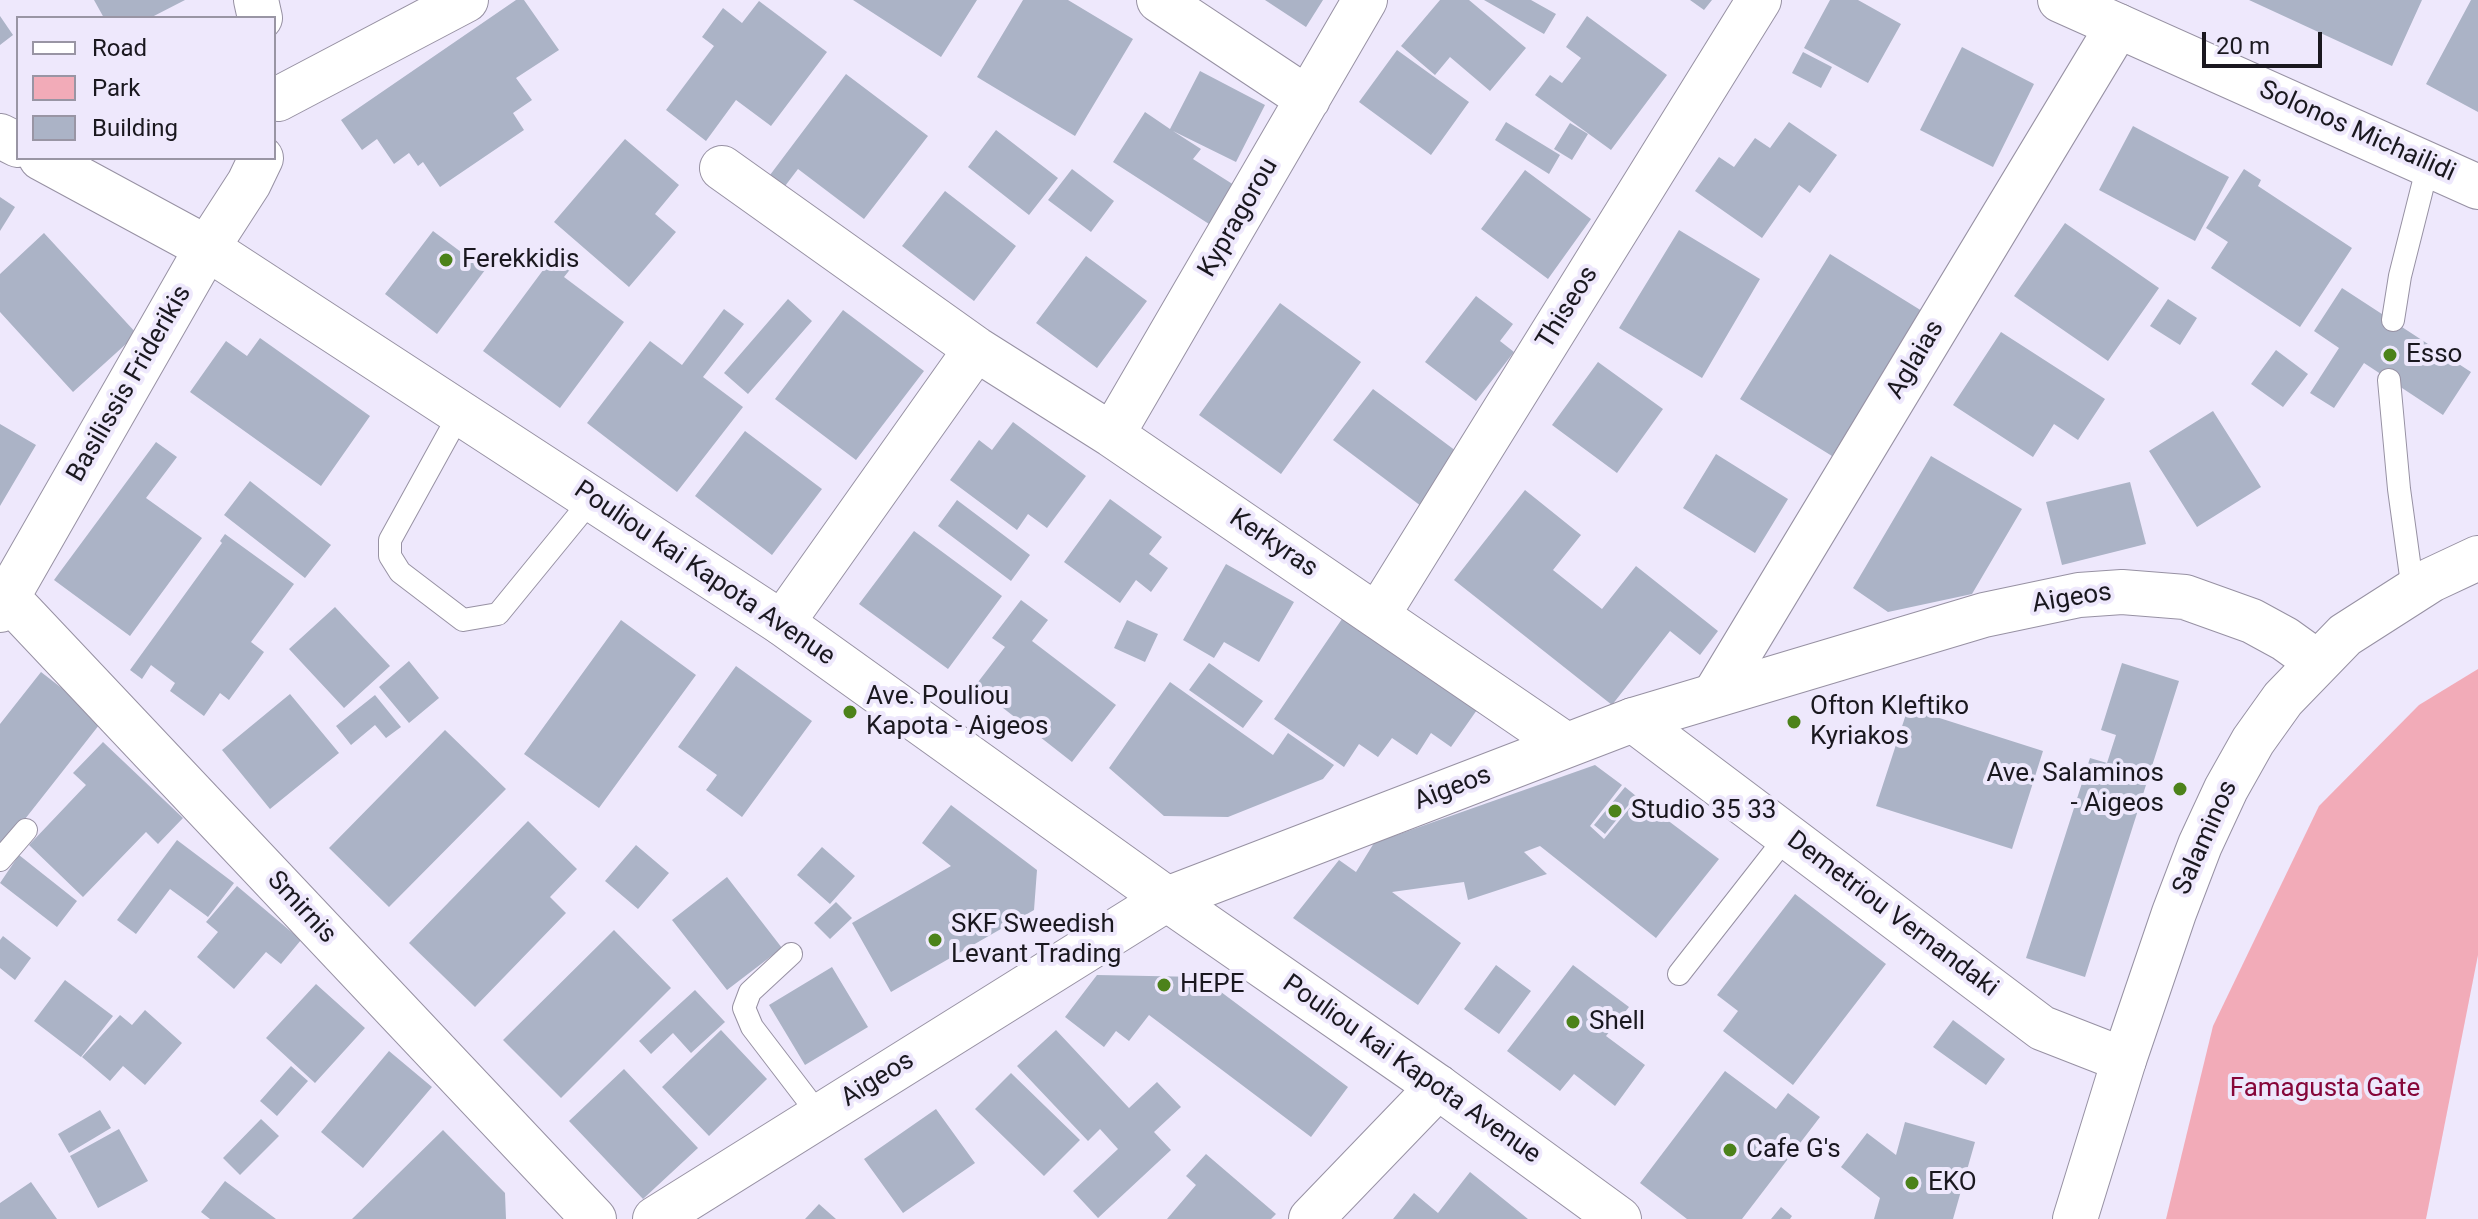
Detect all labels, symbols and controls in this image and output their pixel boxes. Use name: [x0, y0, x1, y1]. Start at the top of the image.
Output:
legend: [16, 16, 276, 160]
scale bar: [2206, 16, 2326, 66]
text: 20 m: [2216, 32, 2270, 60]
text: Road: [92, 34, 147, 62]
text: Park: [92, 74, 140, 102]
street label: Solonos Michailidi: [2254, 75, 2460, 189]
text: Building: [92, 114, 178, 142]
street label: Kypragorou: [1192, 153, 1286, 283]
place label: Ferekkidis: [462, 244, 579, 276]
marker: Ferekkidis: [437, 251, 455, 269]
street label: Thiseos: [1530, 261, 1606, 355]
street label: Basilissis Friderikis: [61, 280, 199, 488]
street label: Aglaias: [1881, 315, 1951, 405]
place label: Esso: [2406, 339, 2462, 371]
marker: Esso: [2381, 346, 2399, 364]
street label: Pouliou kai Kapota Avenue: [568, 475, 840, 673]
street label: Kerkyras: [1223, 503, 1323, 585]
street label: Aigeos: [2030, 577, 2114, 621]
place label: Ave. Pouliou Kapota - Aigeos: [866, 681, 1049, 742]
place label: Ofton Kleftiko Kyriakos: [1810, 691, 1969, 752]
marker: Ave. Pouliou Kapota - Aigeos: [841, 703, 859, 721]
marker: Ofton Kleftiko Kyriakos: [1785, 713, 1803, 731]
place label: Ave. Salaminos - Aigeos: [1986, 758, 2164, 820]
street label: Aigeos: [1410, 760, 1496, 818]
street label: Salaminos: [2167, 776, 2245, 900]
marker: Ave. Salaminos - Aigeos: [2171, 780, 2189, 798]
place label: Studio 35 33: [1631, 795, 1776, 827]
marker: Studio 35 33: [1606, 802, 1624, 820]
street label: Demetriou Vernandaki: [1780, 825, 2004, 1005]
street label: Smirnis: [260, 865, 342, 951]
place label: SKF Sweedish Levant Trading: [951, 909, 1121, 970]
marker: SKF Sweedish Levant Trading: [926, 931, 944, 949]
place label: HEPE: [1180, 969, 1245, 1001]
street label: Pouliou kai Kapota Avenue: [1276, 969, 1546, 1171]
marker: HEPE: [1155, 976, 1173, 994]
place label: Shell: [1589, 1006, 1645, 1038]
marker: Shell: [1564, 1013, 1582, 1031]
street label: Aigeos: [836, 1046, 920, 1114]
park label: Famagusta Gate: [2230, 1073, 2420, 1105]
place label: Cafe G's: [1746, 1134, 1841, 1166]
marker: Cafe G's: [1721, 1141, 1739, 1159]
place label: EKO: [1928, 1167, 1977, 1199]
marker: EKO: [1903, 1174, 1921, 1192]

